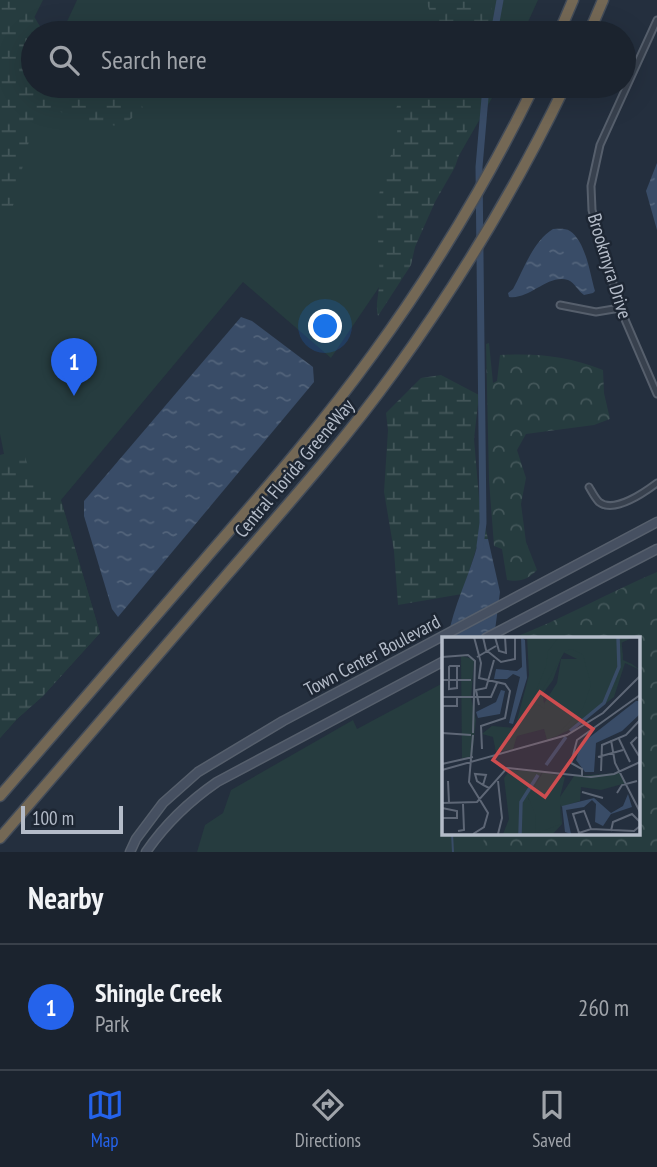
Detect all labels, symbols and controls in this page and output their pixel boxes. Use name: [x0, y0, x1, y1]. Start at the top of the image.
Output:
search box: [21, 21, 636, 98]
icon: search: [45, 41, 83, 79]
text: Search here: [101, 43, 207, 76]
street label: Brookmyra Drive: [583, 210, 637, 322]
your location: [308, 309, 342, 343]
pin: 1: [51, 338, 97, 396]
street label: Central Florida GreeneWay: [229, 393, 360, 542]
street label: Town Center Boulevard: [300, 609, 444, 701]
inset map: [442, 637, 640, 834]
scale bar: [21, 803, 122, 835]
text: 100 m: [32, 806, 74, 830]
text: Nearby: [28, 878, 103, 917]
text: Shingle Creek: [95, 976, 222, 1009]
text: 1: [46, 993, 57, 1022]
text: 260 m: [578, 993, 629, 1022]
text: Park: [95, 1009, 129, 1038]
tab: Map: [86, 1086, 124, 1152]
tab: Directions: [295, 1086, 361, 1152]
tab: Saved: [532, 1086, 571, 1152]

